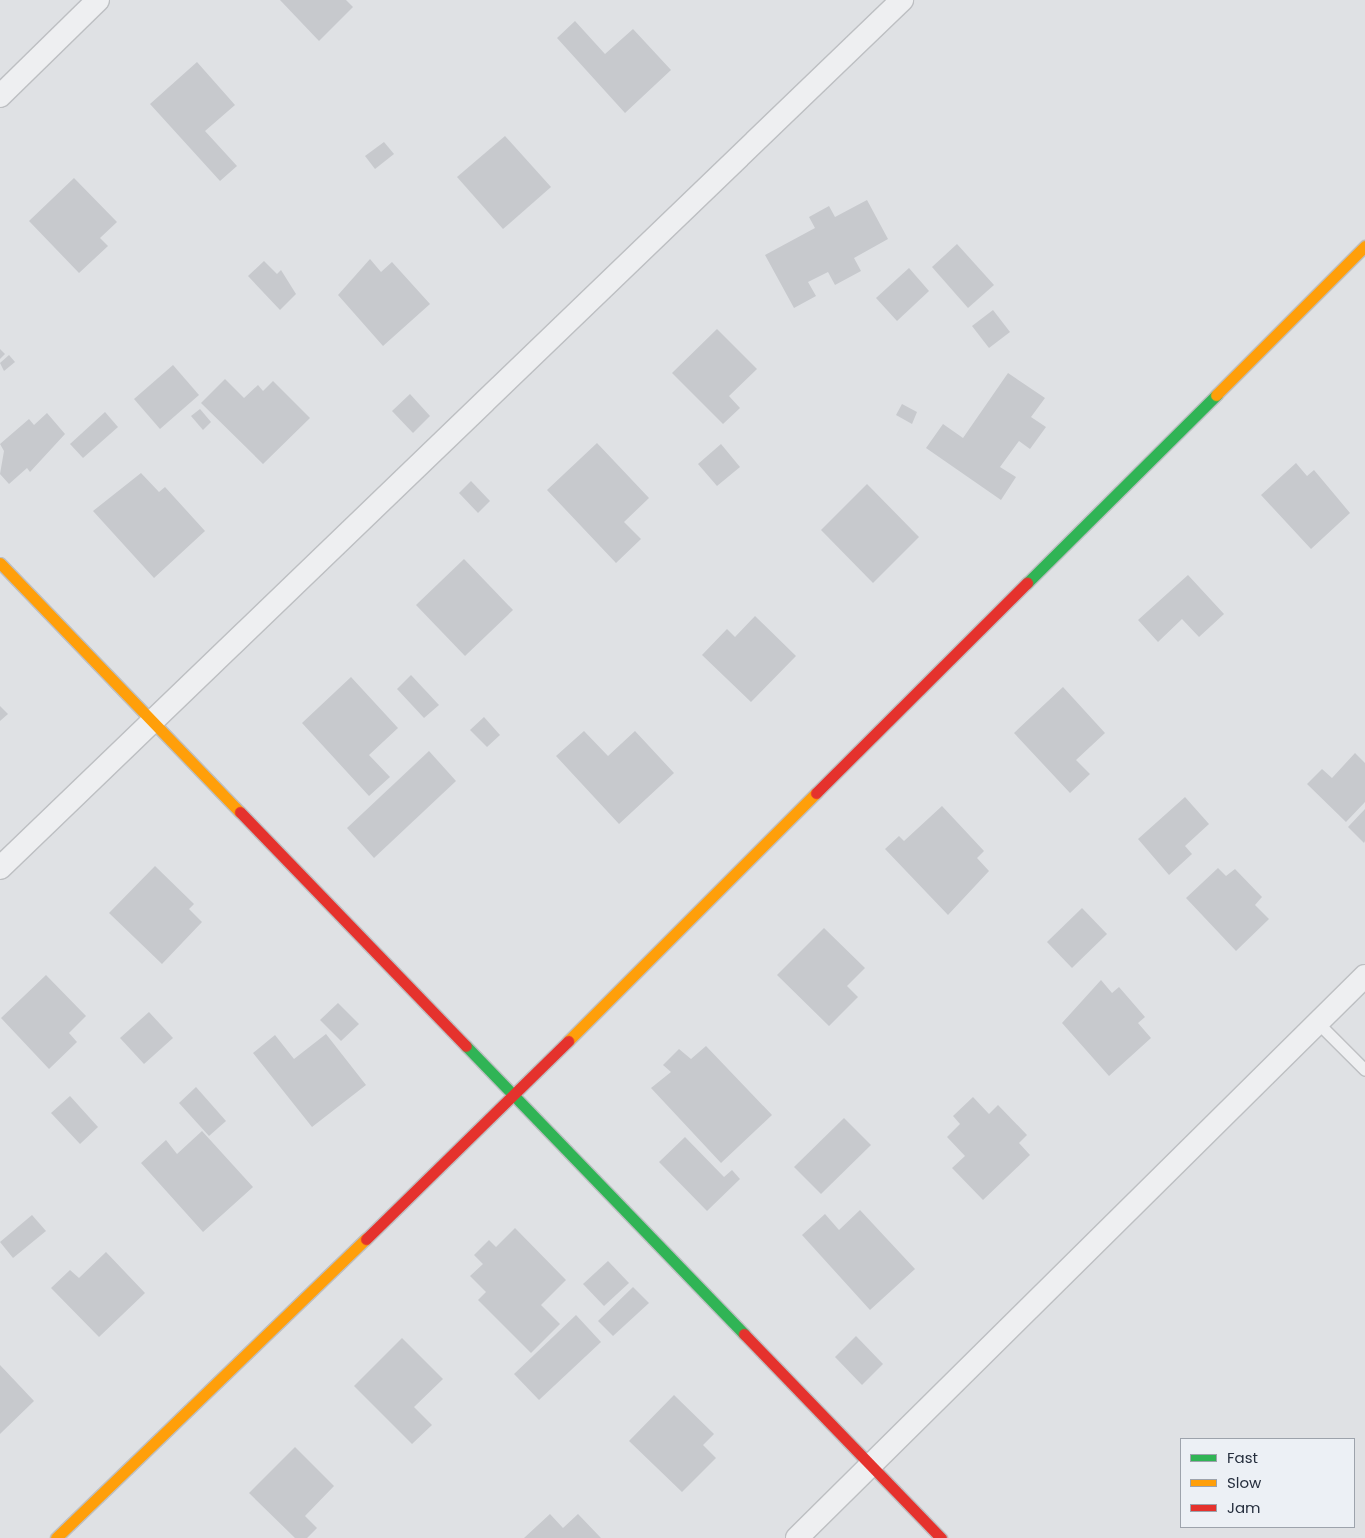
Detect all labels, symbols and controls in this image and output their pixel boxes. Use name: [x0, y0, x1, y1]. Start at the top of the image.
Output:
legend: [1180, 1438, 1355, 1528]
text: Fast: [1227, 1447, 1258, 1468]
text: Slow: [1227, 1472, 1261, 1493]
text: Jam: [1227, 1497, 1261, 1518]

